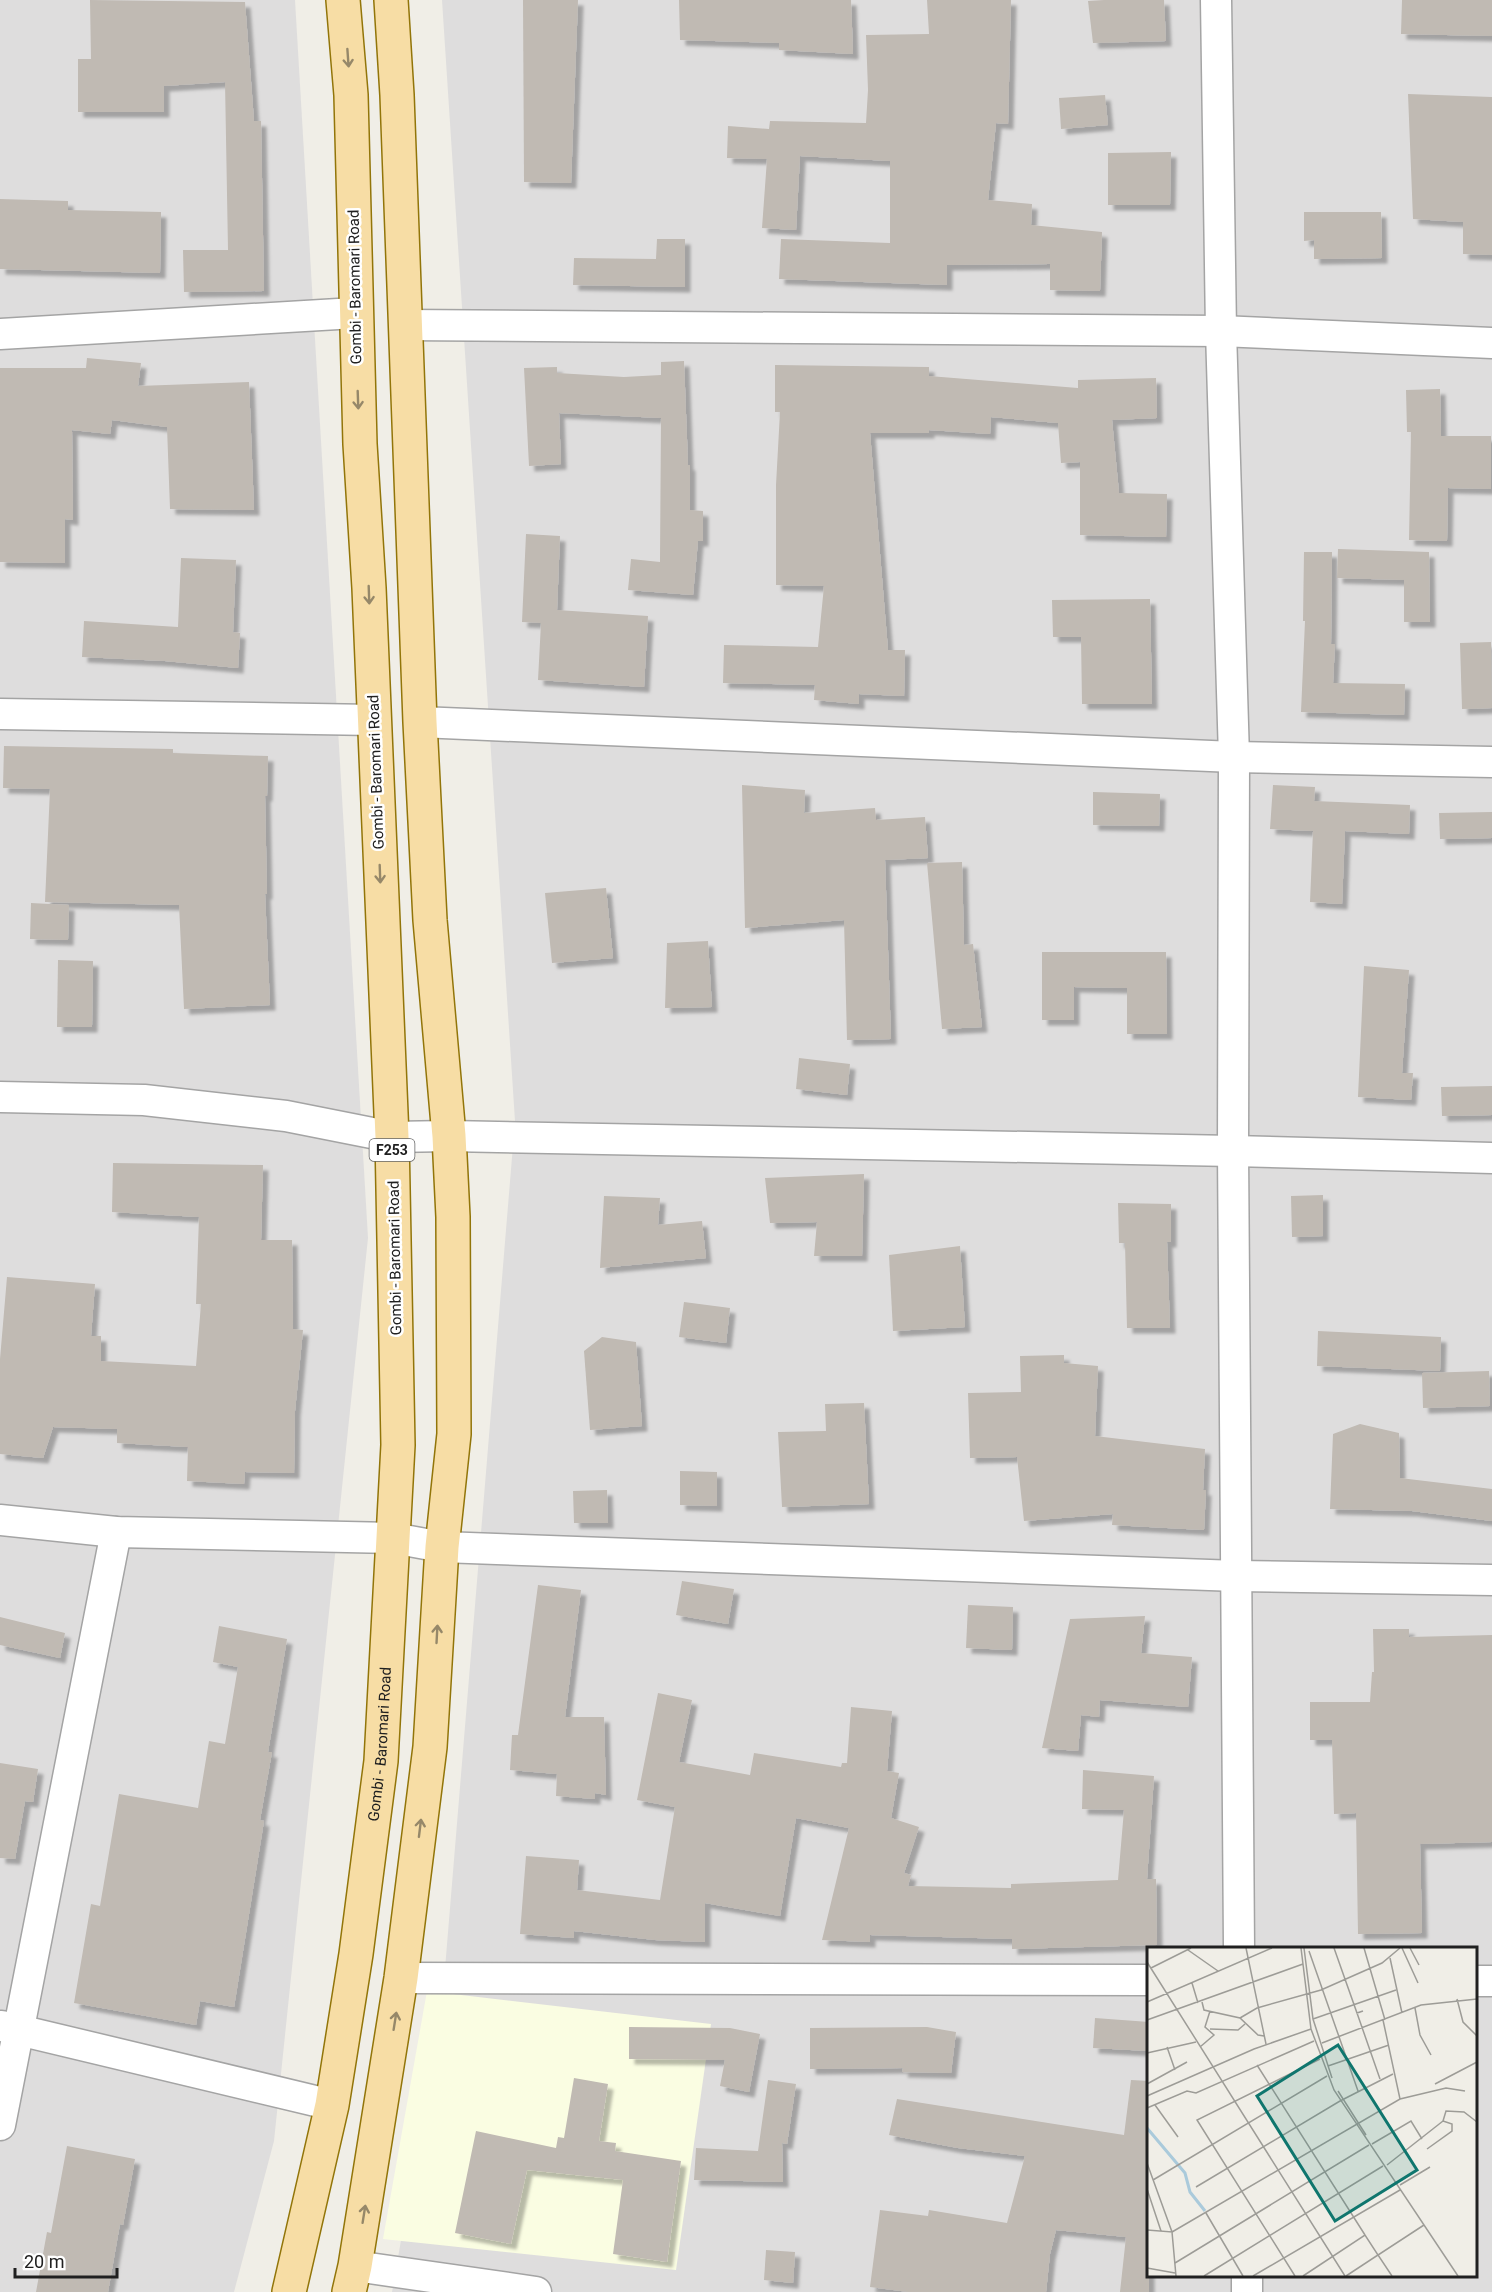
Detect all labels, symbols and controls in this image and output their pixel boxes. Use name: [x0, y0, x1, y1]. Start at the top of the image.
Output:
one-way arrow: [343, 48, 354, 68]
street label: Gombi - Baromari Road: [345, 209, 365, 365]
one-way arrow: [353, 390, 364, 410]
one-way arrow: [364, 584, 375, 604]
street label: Gombi - Baromari Road: [364, 694, 388, 850]
one-way arrow: [375, 863, 386, 883]
road number: F253: [370, 1139, 414, 1161]
street label: Gombi - Baromari Road: [385, 1180, 405, 1336]
one-way arrow: [431, 1624, 442, 1644]
street label: Gombi - Baromari Road: [364, 1667, 395, 1823]
one-way arrow: [415, 1819, 426, 1838]
inset map: [1147, 1947, 1477, 2277]
one-way arrow: [389, 2012, 400, 2032]
one-way arrow: [359, 2205, 370, 2224]
scale bar: [15, 2241, 117, 2279]
text: 20 m: [24, 2251, 64, 2272]

